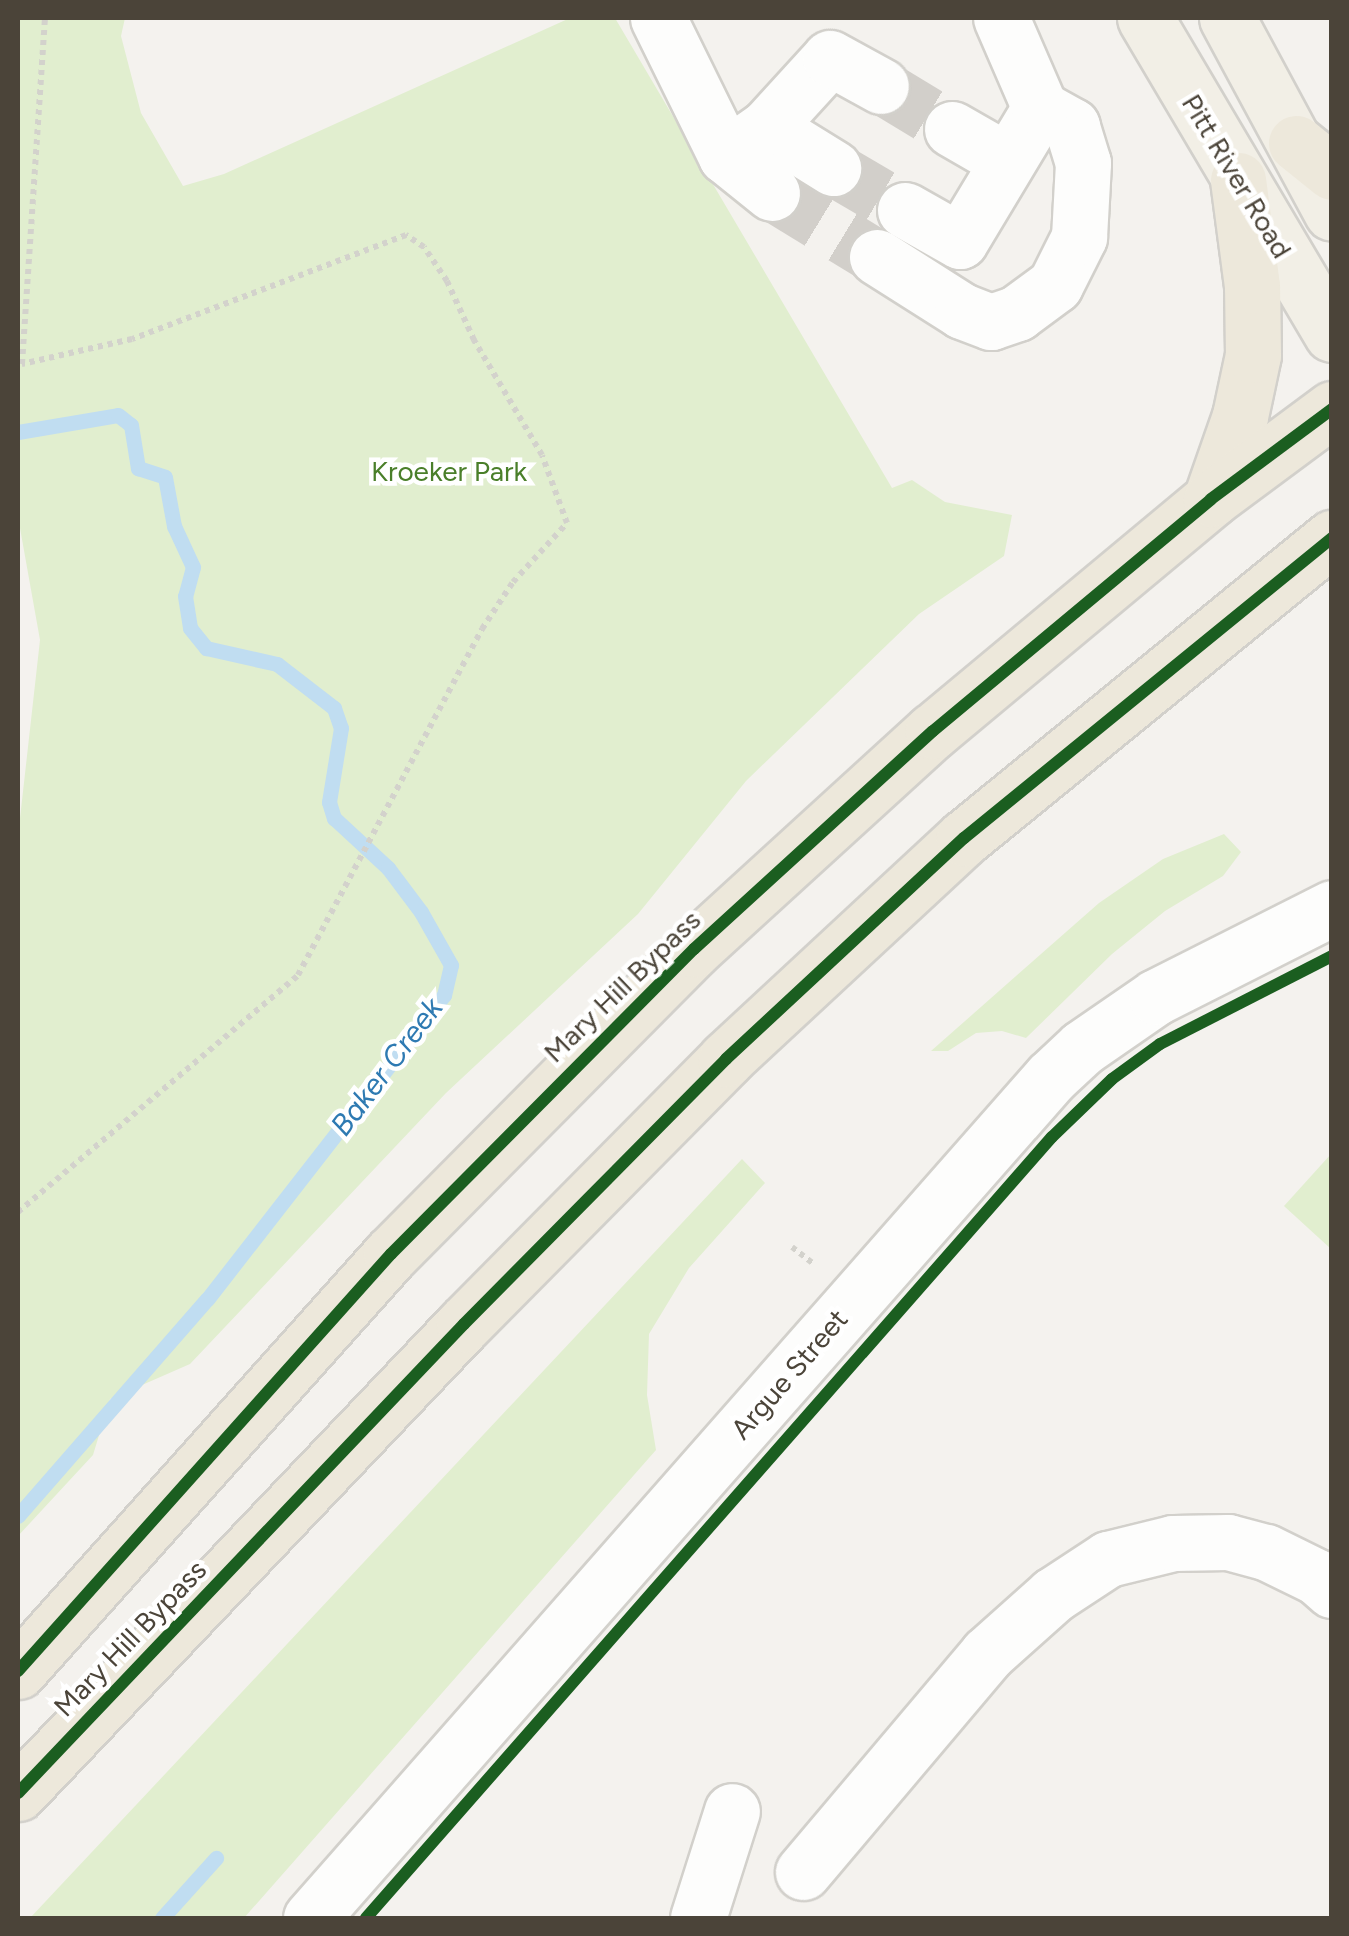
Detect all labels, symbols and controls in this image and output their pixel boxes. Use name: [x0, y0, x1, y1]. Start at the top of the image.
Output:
street label: Pitt River Road: [1175, 88, 1299, 264]
park label: Kroeker Park: [371, 454, 527, 488]
street label: Mary Hill Bypass: [537, 903, 707, 1069]
water label: Baker Creek: [323, 991, 451, 1143]
street label: Argue Street: [723, 1302, 855, 1446]
street label: Mary Hill Bypass: [47, 1553, 213, 1723]

